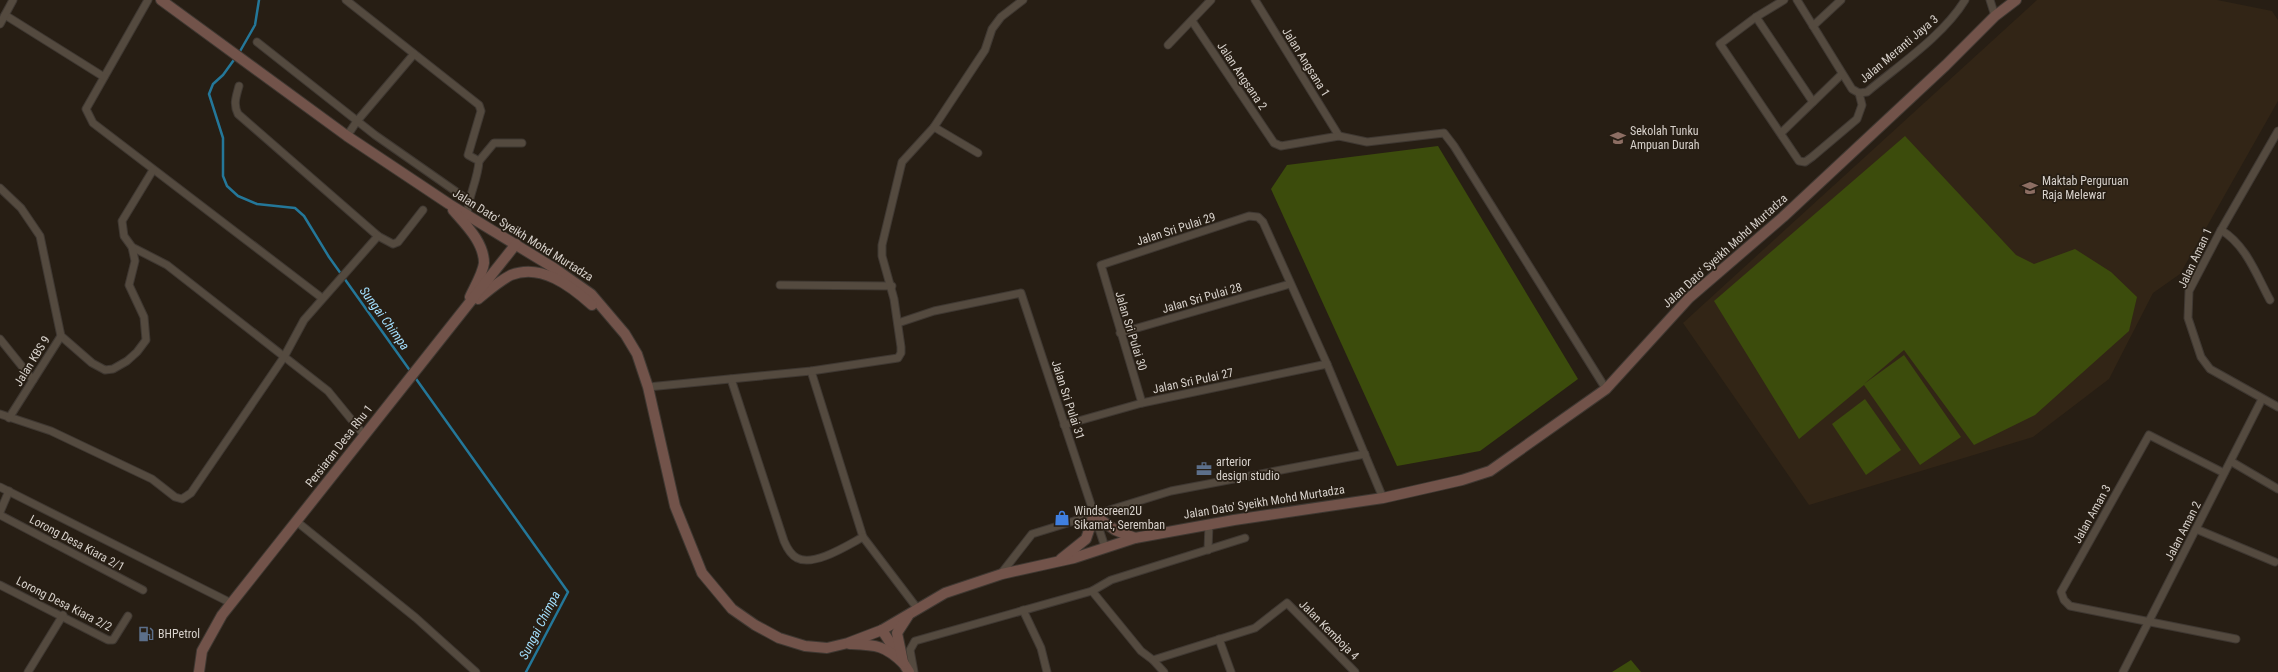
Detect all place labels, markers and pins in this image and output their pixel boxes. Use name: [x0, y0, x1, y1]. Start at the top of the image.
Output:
place label: Sekolah Tunku Ampuan Durah: [1630, 124, 1700, 152]
school or university icon: Sekolah Tunku Ampuan Durah: [1609, 129, 1627, 147]
place label: Maktab Perguruan Raja Melewar: [2042, 174, 2129, 202]
school or university icon: Maktab Perguruan Raja Melewar: [2021, 179, 2039, 197]
place label: arterior design studio: [1216, 455, 1280, 483]
office icon: arterior design studio: [1195, 460, 1213, 478]
place label: Windscreen2U Sikamat, Seremban: [1074, 504, 1165, 532]
shop icon: Windscreen2U Sikamat, Seremban: [1053, 509, 1071, 527]
fuel station icon: BHPetrol: [137, 625, 155, 643]
place label: BHPetrol: [158, 627, 200, 641]

